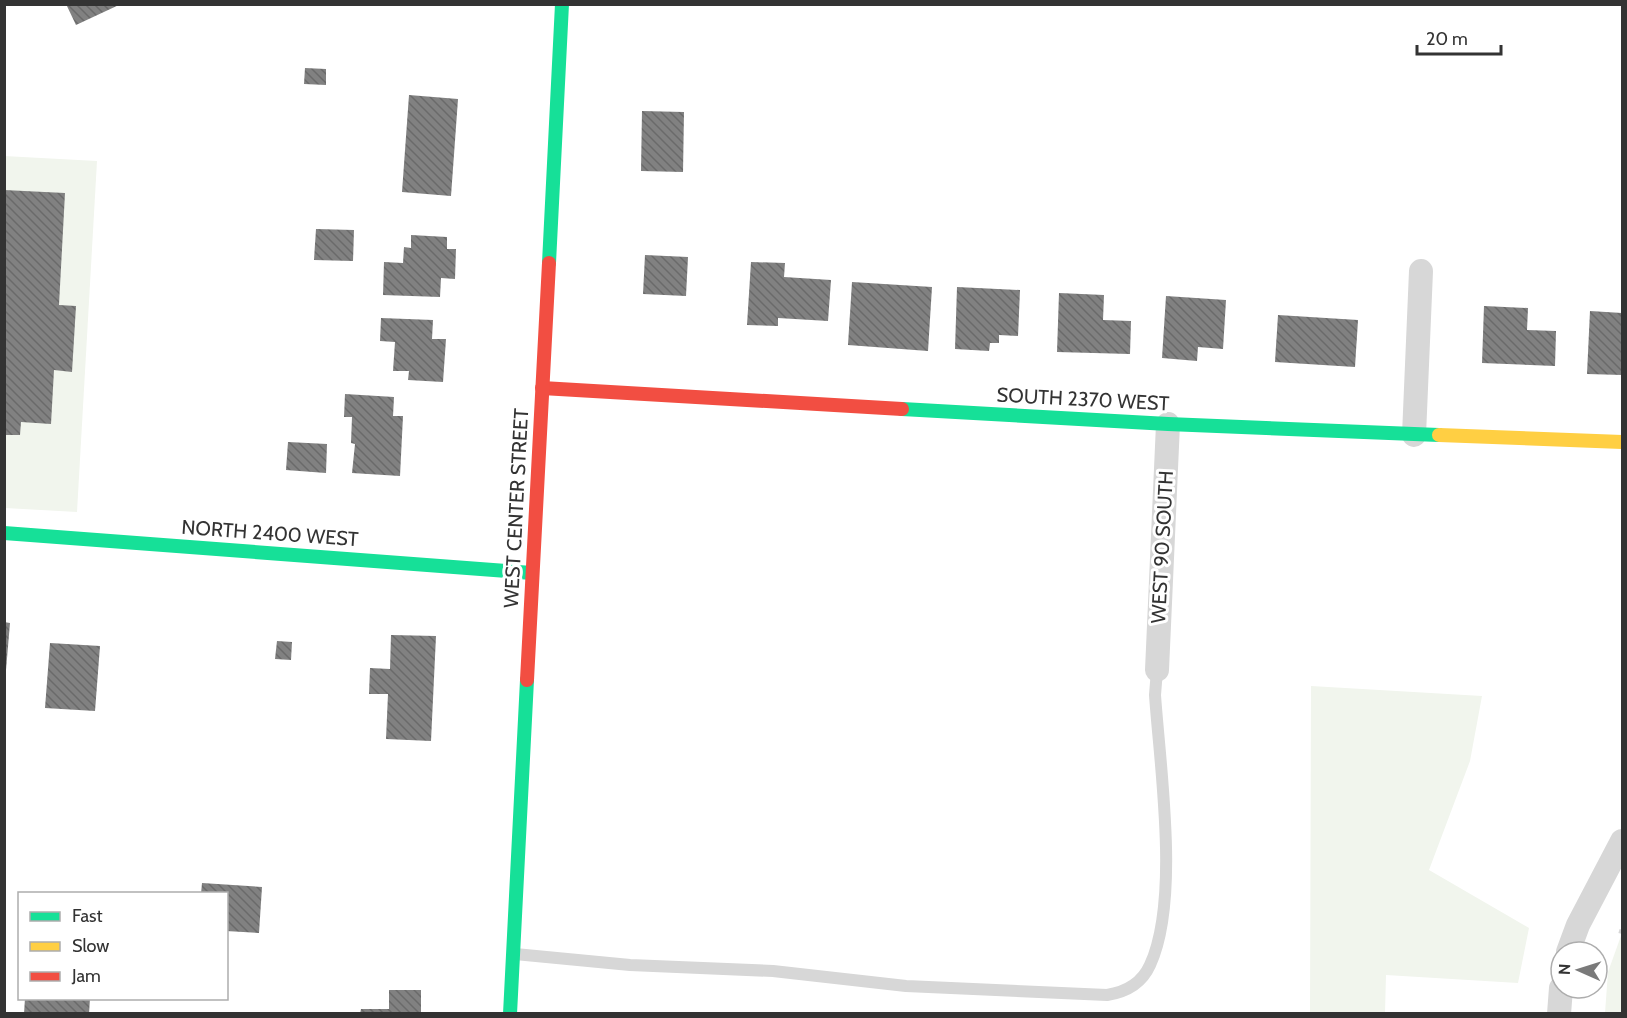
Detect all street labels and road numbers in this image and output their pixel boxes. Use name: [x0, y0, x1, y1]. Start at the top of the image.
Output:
street label: SOUTH 2370 WEST: [996, 382, 1170, 416]
street label: WEST CENTER STREET: [499, 407, 533, 608]
street label: WEST 90 SOUTH: [1146, 470, 1178, 624]
street label: NORTH 2400 WEST: [181, 515, 360, 551]

